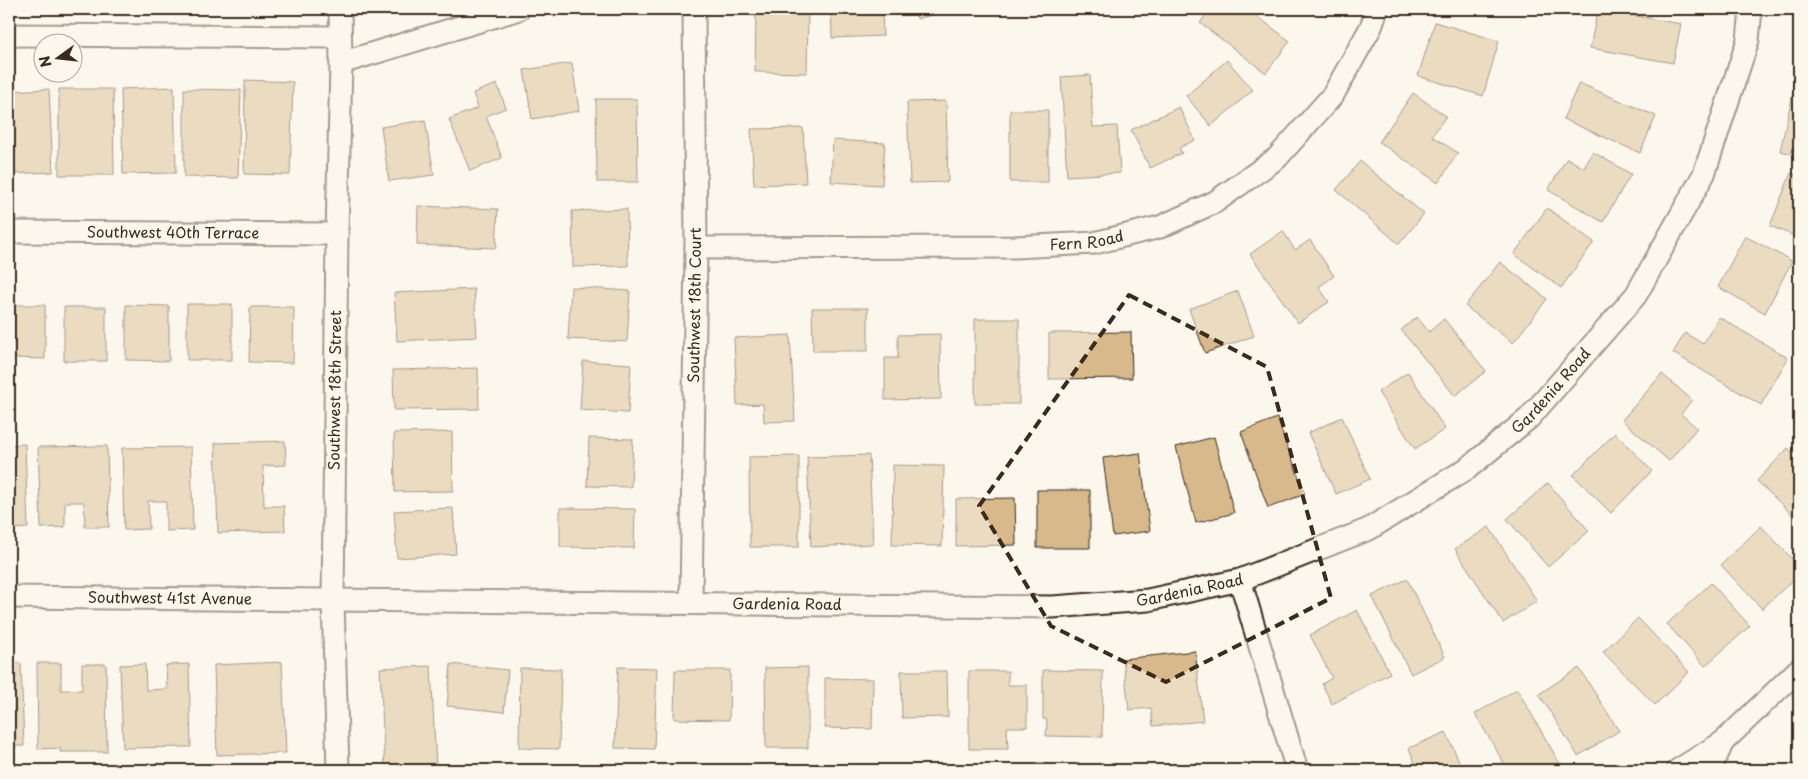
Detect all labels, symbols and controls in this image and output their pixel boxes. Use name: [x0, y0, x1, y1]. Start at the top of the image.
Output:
north arrow: [32, 32, 82, 82]
text: N: [33, 53, 57, 70]
street label: Southwest 40th Terrace: [87, 219, 259, 244]
street label: Fern Road: [1049, 223, 1126, 255]
street label: Southwest 18th Court: [681, 227, 706, 383]
street label: Southwest 18th Street: [321, 310, 346, 470]
street label: Gardenia Road: [1505, 342, 1595, 438]
street label: Gardenia Road: [1135, 567, 1245, 611]
street label: Southwest 41st Avenue: [88, 585, 252, 609]
street label: Gardenia Road: [732, 591, 842, 615]

